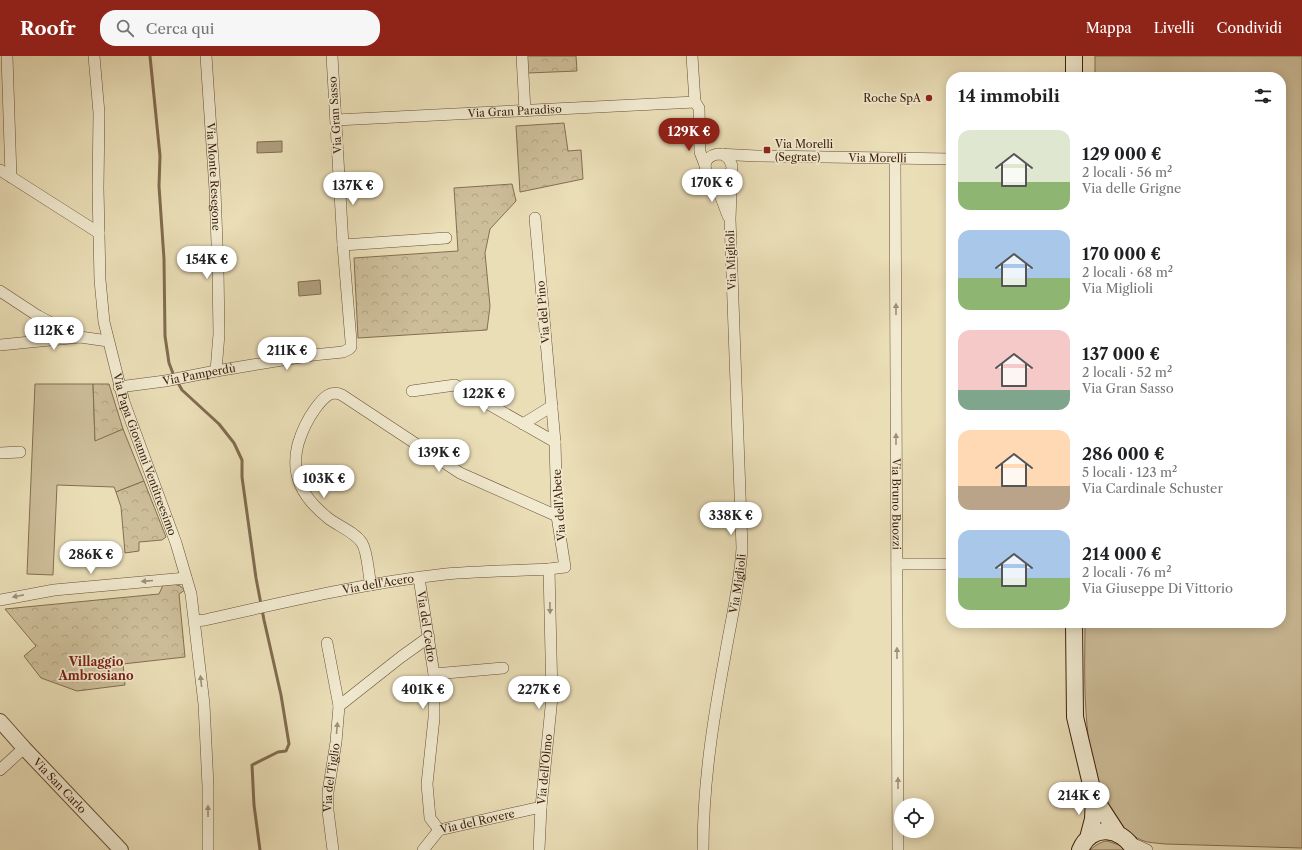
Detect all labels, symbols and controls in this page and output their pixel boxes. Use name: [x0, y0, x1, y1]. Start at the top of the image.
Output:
search box: [100, 10, 380, 46]
text: Roofr: [20, 17, 76, 40]
icon: search: [114, 17, 136, 39]
text: Cerca qui: [146, 19, 214, 38]
text: Mappa: [1086, 19, 1132, 37]
text: Livelli: [1154, 19, 1195, 37]
text: Condividi: [1217, 19, 1282, 37]
street label: Via Gran Sasso: [325, 76, 345, 155]
icon: filters: [1252, 85, 1274, 107]
text: 14 immobili: [958, 86, 1060, 106]
place label: Roche SpA: [863, 91, 922, 105]
marker: Roche SpA: [924, 93, 934, 103]
street label: Via Gran Paradiso: [467, 102, 562, 120]
pin: 129K €: [656, 118, 722, 152]
street label: Via Monte Resegone: [203, 121, 224, 231]
text: 129K €: [668, 123, 710, 139]
place label: Via Morelli (Segrate): [774, 137, 834, 164]
text: 129 000 €: [1082, 144, 1162, 164]
marker: Via Morelli (Segrate): [762, 145, 772, 155]
icon: home: [990, 146, 1038, 194]
street label: Via Morelli: [848, 150, 908, 165]
text: 2 locali · 56 m²: [1082, 164, 1172, 180]
pin: 170K €: [679, 169, 745, 203]
pin: 137K €: [320, 172, 386, 206]
text: 170K €: [691, 174, 733, 190]
text: 137K €: [332, 177, 374, 193]
text: Via delle Grigne: [1082, 180, 1181, 196]
street label: Via Miglioli: [723, 229, 739, 291]
text: 170 000 €: [1082, 244, 1161, 264]
pin: 154K €: [174, 246, 240, 280]
icon: home: [990, 246, 1038, 294]
text: 154K €: [186, 251, 228, 267]
text: 2 locali · 68 m²: [1082, 264, 1173, 280]
street label: Via del Pino: [533, 280, 553, 345]
text: Via Miglioli: [1082, 280, 1153, 296]
one-way arrow: [893, 302, 899, 315]
pin: 112K €: [21, 317, 87, 351]
text: 112K €: [34, 322, 74, 338]
pin: 211K €: [254, 337, 320, 371]
text: 211K €: [267, 342, 307, 358]
text: 137 000 €: [1082, 344, 1160, 364]
icon: home: [990, 346, 1038, 394]
street label: Via Pamperdù: [160, 361, 237, 389]
text: 2 locali · 52 m²: [1082, 364, 1172, 380]
street label: Via Papa Giovanni Ventitreesimo: [110, 371, 180, 538]
pin: 122K €: [451, 380, 517, 414]
text: Via Gran Sasso: [1082, 380, 1174, 396]
text: 122K €: [463, 385, 505, 401]
one-way arrow: [893, 432, 899, 445]
pin: 139K €: [406, 439, 472, 473]
text: 139K €: [418, 444, 460, 460]
text: 286 000 €: [1082, 444, 1164, 464]
icon: home: [990, 446, 1038, 494]
street label: Via Bruno Buozzi: [889, 457, 904, 550]
text: 5 locali · 123 m²: [1082, 464, 1177, 480]
pin: 103K €: [291, 465, 357, 499]
street label: Via dell'Abete: [550, 469, 569, 542]
text: 103K €: [303, 470, 345, 486]
text: Via Cardinale Schuster: [1082, 480, 1223, 496]
pin: 338K €: [698, 502, 764, 536]
text: 338K €: [709, 507, 753, 523]
pin: 286K €: [58, 541, 124, 575]
text: 214 000 €: [1082, 544, 1162, 564]
text: 286K €: [68, 546, 114, 562]
icon: home: [990, 546, 1038, 594]
street label: Via Miglioli: [726, 553, 749, 616]
text: 2 locali · 76 m²: [1082, 564, 1172, 580]
street label: Via dell'Acero: [340, 571, 415, 597]
one-way arrow: [141, 578, 153, 585]
text: Via Giuseppe Di Vittorio: [1082, 580, 1233, 596]
street label: Via del Cedro: [414, 589, 439, 663]
one-way arrow: [12, 594, 24, 600]
one-way arrow: [547, 602, 553, 615]
one-way arrow: [894, 646, 900, 659]
district label: Villaggio Ambrosiano: [57, 654, 134, 683]
one-way arrow: [198, 675, 205, 687]
pin: 401K €: [390, 676, 456, 710]
pin: 227K €: [506, 676, 572, 710]
text: 401K €: [401, 681, 445, 697]
text: 227K €: [517, 681, 561, 697]
one-way arrow: [334, 722, 341, 734]
street label: Via dell'Olmo: [534, 733, 555, 806]
street label: Via del Tiglio: [321, 742, 343, 813]
street label: Via San Carlo: [30, 754, 89, 816]
one-way arrow: [895, 776, 901, 789]
pin: 214K €: [1046, 782, 1112, 816]
text: 214K €: [1058, 787, 1100, 803]
map controls: [894, 798, 934, 838]
button: locate: [894, 798, 934, 838]
one-way arrow: [205, 804, 211, 817]
street label: Via del Rovere: [438, 806, 516, 837]

